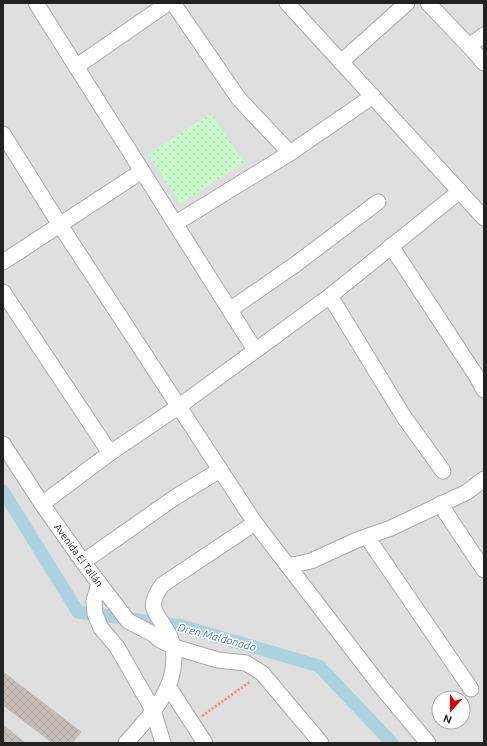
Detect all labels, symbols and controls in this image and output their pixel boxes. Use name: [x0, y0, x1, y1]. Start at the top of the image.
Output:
street label: Avenida El Tallán: [52, 522, 105, 589]
water label: Dren Maldonado: [177, 621, 258, 653]
north arrow: [431, 690, 471, 730]
text: N: [441, 712, 453, 726]

